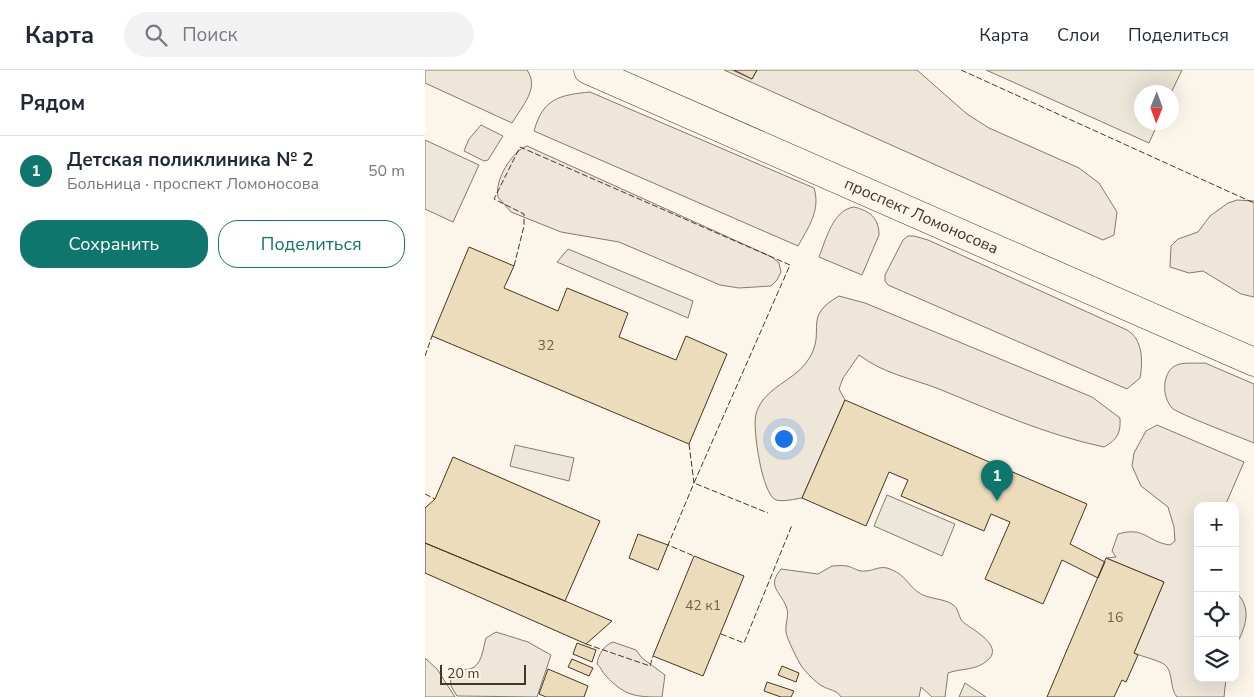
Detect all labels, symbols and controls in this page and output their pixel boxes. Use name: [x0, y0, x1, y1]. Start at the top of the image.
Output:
search box: [124, 12, 474, 57]
text: Карта: [25, 19, 94, 51]
icon: search: [142, 21, 170, 49]
text: Поиск: [182, 22, 237, 48]
text: Карта: [979, 23, 1029, 47]
text: Слои: [1057, 23, 1100, 47]
text: Поделиться: [1128, 23, 1229, 47]
north arrow: [1134, 85, 1179, 130]
text: Рядом: [20, 89, 85, 117]
text: Детская поликлиника № 2: [67, 147, 314, 173]
text: 1: [31, 160, 41, 182]
text: 50 m: [368, 160, 405, 182]
text: Больница · проспект Ломоносова: [67, 173, 319, 195]
street label: проспект Ломоносова: [841, 173, 1002, 260]
button: Сохранить: [20, 220, 208, 268]
button: Поделиться: [218, 220, 405, 268]
house number: 32: [538, 336, 554, 355]
your location: [771, 426, 797, 452]
pin: 1: [981, 460, 1013, 501]
map controls: [1194, 502, 1239, 682]
button: +: [1194, 502, 1239, 547]
button: −: [1194, 547, 1239, 592]
button: locate: [1194, 592, 1239, 637]
house number: 42 к1: [685, 596, 721, 615]
house number: 16: [1107, 608, 1123, 627]
button: layers: [1194, 637, 1239, 682]
scale bar: [440, 662, 526, 685]
text: 20 m: [447, 664, 479, 683]

